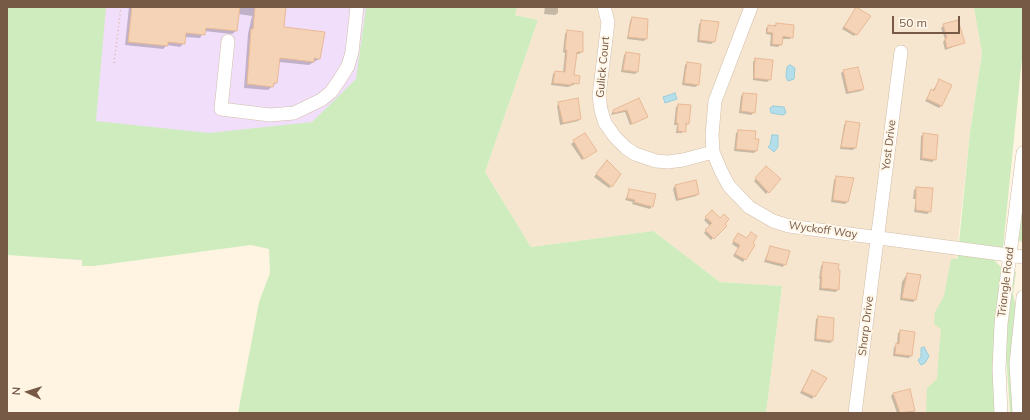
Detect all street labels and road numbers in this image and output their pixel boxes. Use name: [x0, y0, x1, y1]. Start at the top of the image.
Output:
street label: Gulick Court: [594, 36, 612, 98]
street label: Yost Drive: [879, 119, 899, 171]
street label: Wyckoff Way: [788, 219, 858, 241]
street label: Triangle Road: [995, 246, 1017, 318]
street label: Sharp Drive: [856, 295, 876, 357]

